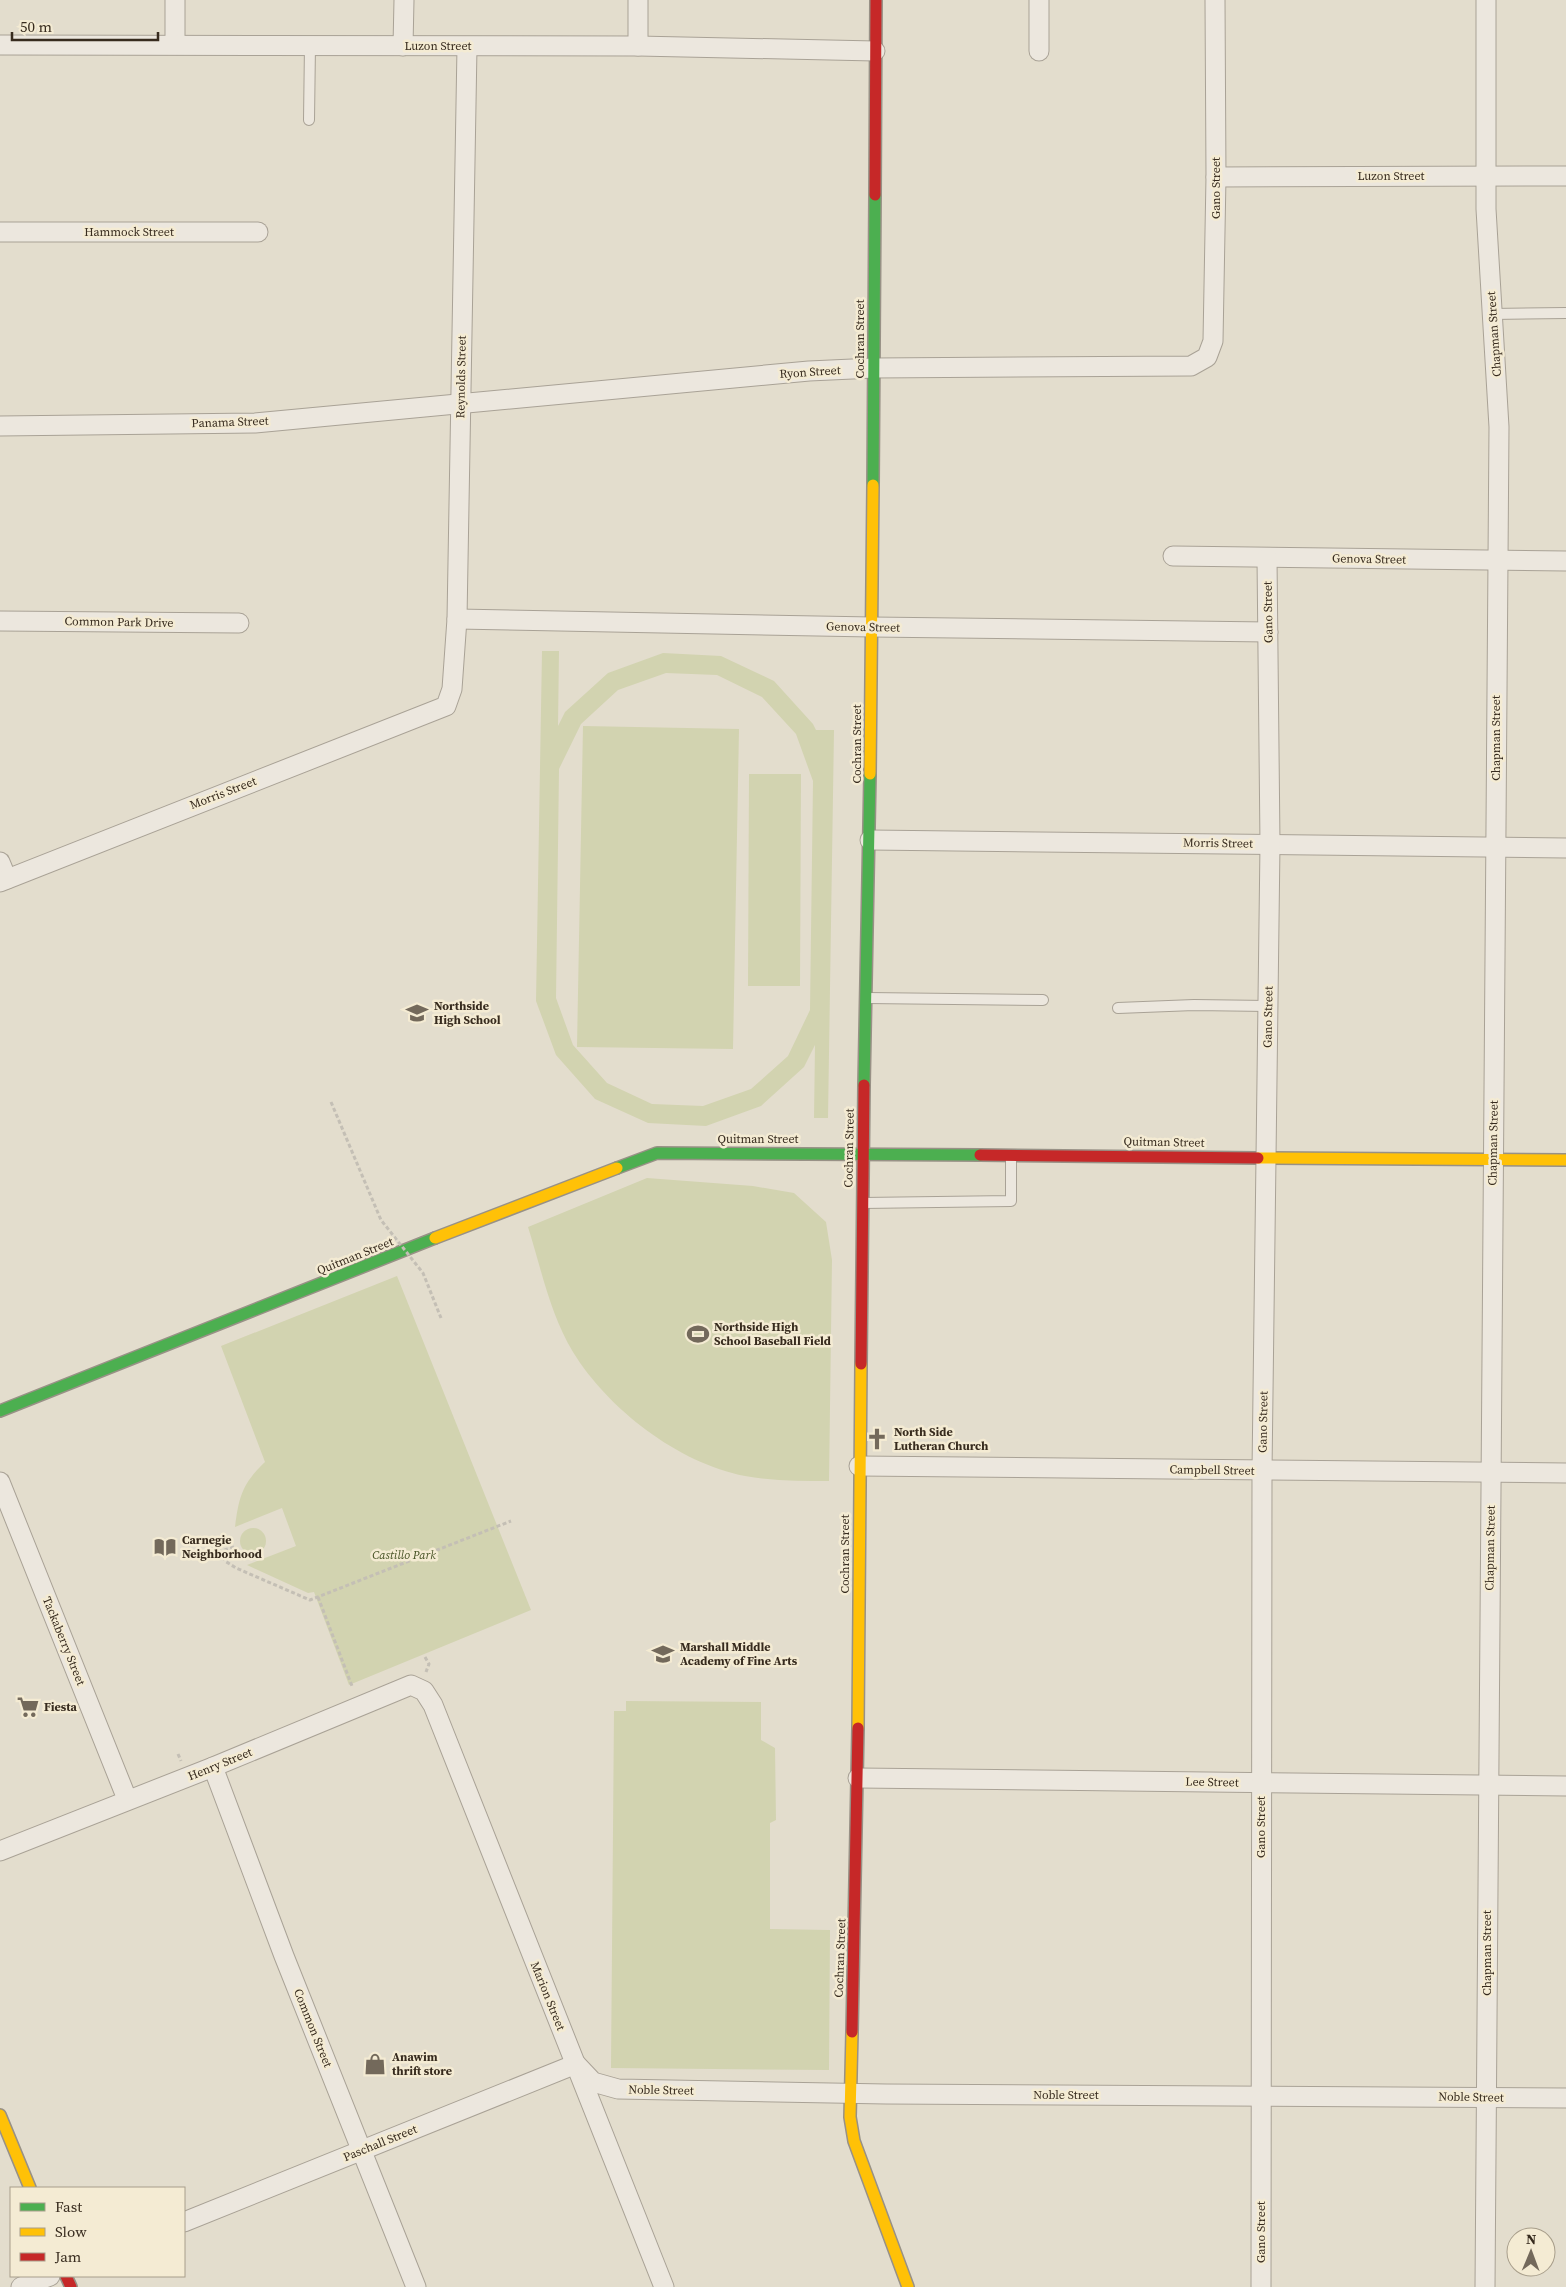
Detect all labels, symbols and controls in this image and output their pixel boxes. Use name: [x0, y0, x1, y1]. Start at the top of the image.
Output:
scale bar: [12, 10, 159, 42]
text: 50 m: [20, 16, 52, 37]
street label: Luzon Street: [404, 38, 472, 54]
street label: Gano Street: [1208, 157, 1224, 219]
street label: Luzon Street: [1357, 168, 1425, 184]
street label: Hammock Street: [84, 224, 174, 240]
street label: Chapman Street: [1483, 291, 1505, 377]
street label: Cochran Street: [852, 299, 868, 379]
street label: Reynolds Street: [452, 335, 470, 419]
street label: Ryon Street: [779, 362, 841, 382]
street label: Panama Street: [191, 413, 269, 431]
street label: Genova Street: [1332, 550, 1406, 568]
street label: Gano Street: [1259, 581, 1277, 643]
street label: Common Park Drive: [64, 613, 174, 631]
street label: Genova Street: [826, 618, 900, 636]
street label: Chapman Street: [1488, 695, 1504, 781]
street label: Cochran Street: [849, 704, 865, 784]
street label: Morris Street: [187, 773, 259, 813]
street label: Morris Street: [1183, 834, 1253, 852]
street label: Gano Street: [1259, 986, 1277, 1048]
place label: Northside High School: [434, 998, 501, 1028]
school or university icon: Northside High School: [404, 1000, 430, 1026]
street label: Chapman Street: [1484, 1100, 1502, 1186]
street label: Cochran Street: [840, 1108, 858, 1188]
street label: Quitman Street: [718, 1131, 799, 1147]
street label: Quitman Street: [1123, 1133, 1205, 1151]
street label: Quitman Street: [314, 1233, 396, 1279]
place label: Northside High School Baseball Field: [714, 1319, 831, 1349]
sports icon: Northside High School Baseball Field: [685, 1321, 711, 1347]
street label: Gano Street: [1254, 1391, 1272, 1453]
place label: North Side Lutheran Church: [894, 1424, 989, 1454]
church icon: North Side Lutheran Church: [864, 1426, 890, 1452]
street label: Campbell Street: [1169, 1461, 1255, 1479]
street label: Chapman Street: [1481, 1505, 1499, 1591]
street label: Cochran Street: [837, 1514, 853, 1594]
place label: Carnegie Neighborhood: [182, 1532, 262, 1562]
library icon: Carnegie Neighborhood: [152, 1534, 178, 1560]
park label: Castillo Park: [372, 1547, 436, 1563]
street label: Tackaberry Street: [39, 1594, 89, 1688]
place label: Marshall Middle Academy of Fine Arts: [680, 1639, 798, 1669]
school or university icon: Marshall Middle Academy of Fine Arts: [650, 1641, 676, 1667]
supermarket icon: Fiesta: [15, 1694, 41, 1720]
place label: Fiesta: [44, 1699, 77, 1715]
street label: Henry Street: [186, 1744, 255, 1784]
street label: Lee Street: [1185, 1774, 1239, 1790]
street label: Gano Street: [1253, 1796, 1269, 1858]
street label: Chapman Street: [1479, 1910, 1495, 1996]
street label: Cochran Street: [831, 1918, 849, 1998]
street label: Marion Street: [527, 1959, 569, 2033]
street label: Common Street: [290, 1986, 336, 2070]
place label: Anawim thrift store: [392, 2049, 452, 2079]
shop icon: Anawim thrift store: [362, 2051, 388, 2077]
street label: Noble Street: [628, 2081, 694, 2099]
street label: Noble Street: [1033, 2087, 1099, 2103]
street label: Noble Street: [1438, 2088, 1504, 2106]
street label: Paschall Street: [341, 2121, 419, 2165]
legend: [10, 2187, 185, 2277]
text: Fast: [55, 2196, 82, 2217]
street label: Gano Street: [1253, 2201, 1269, 2263]
text: Slow: [55, 2221, 87, 2242]
north arrow: [1506, 2227, 1556, 2277]
text: N: [1526, 2229, 1537, 2249]
text: Jam: [54, 2246, 82, 2267]

